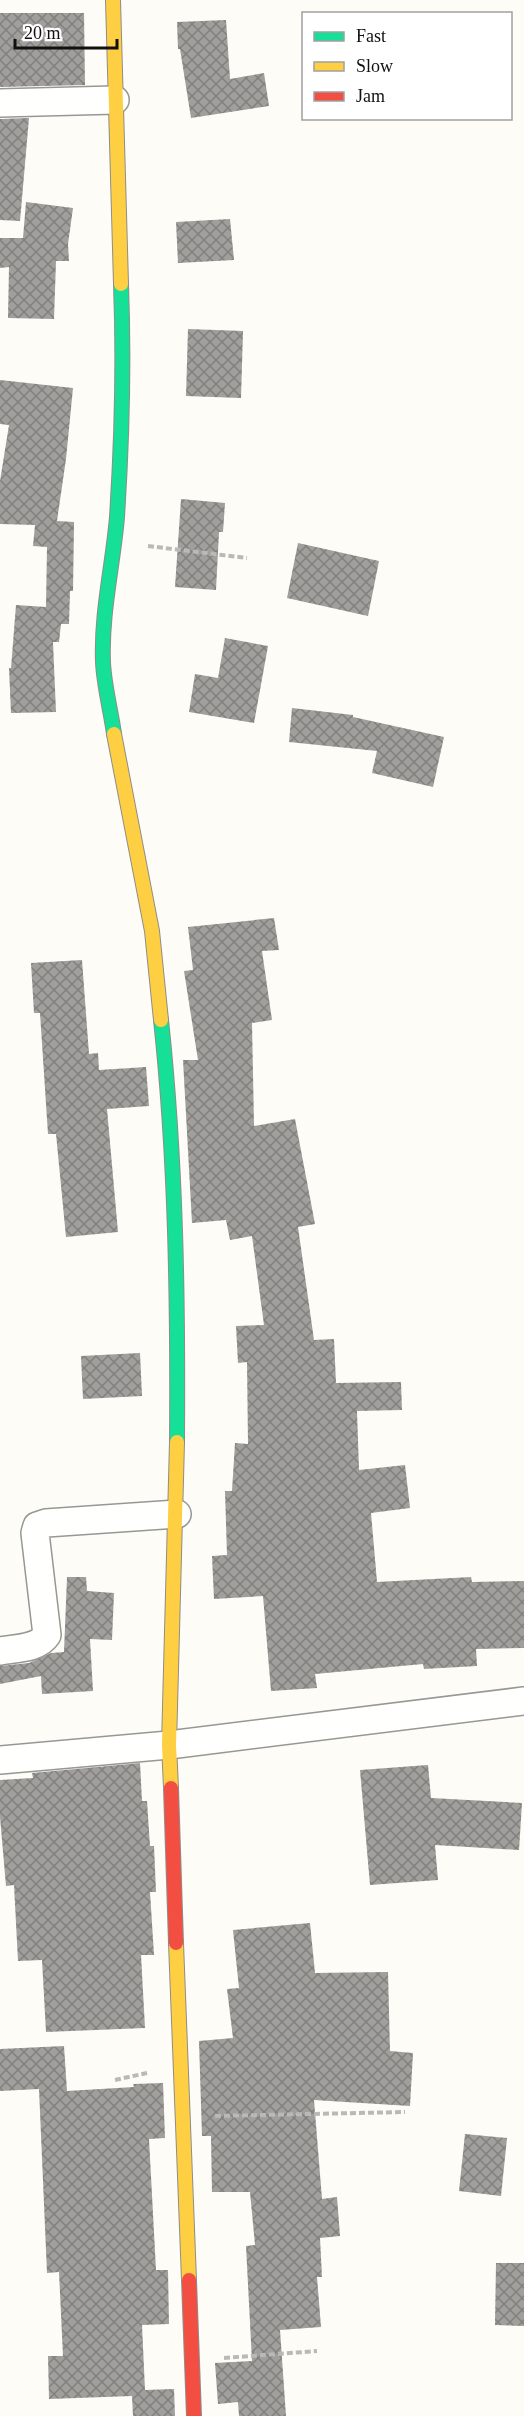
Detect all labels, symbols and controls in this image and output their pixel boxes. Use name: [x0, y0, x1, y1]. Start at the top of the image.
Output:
scale bar: [15, 12, 117, 50]
legend: [302, 12, 512, 120]
text: 20 m: [24, 23, 61, 43]
text: Fast: [356, 26, 386, 46]
text: Slow: [356, 56, 393, 76]
text: Jam: [356, 86, 385, 106]

